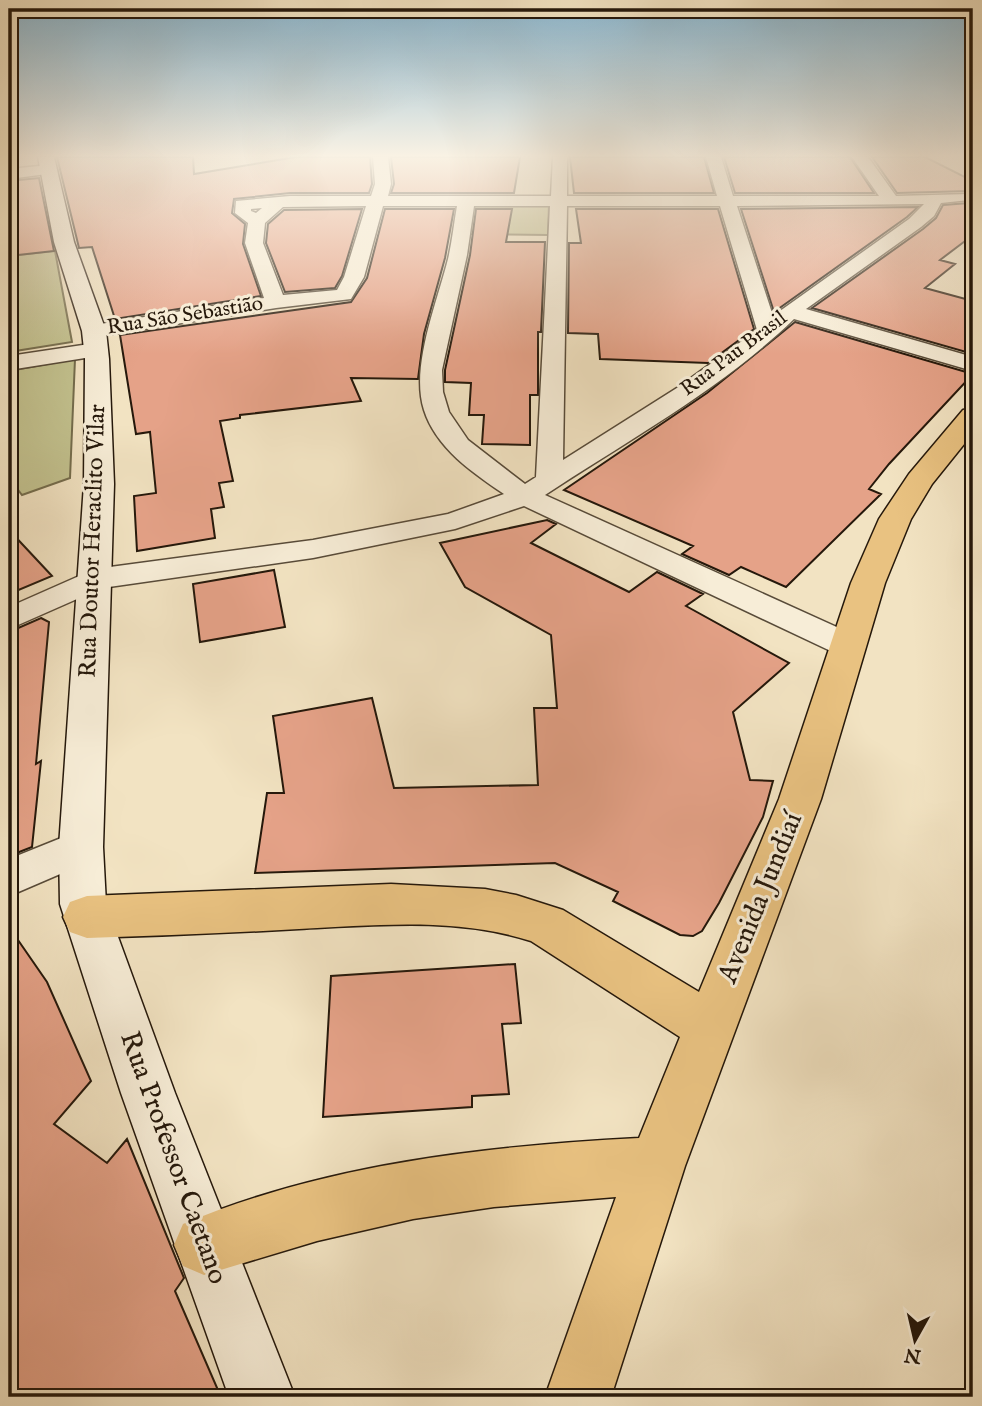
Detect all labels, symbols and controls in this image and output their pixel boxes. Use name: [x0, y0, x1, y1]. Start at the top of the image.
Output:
street label: Rua São Sebastião: [105, 290, 265, 342]
street label: Rua Pau Brasil: [675, 305, 793, 403]
street label: Rua Doutor Heraclito Vilar: [73, 403, 113, 678]
street label: Avenida Jundiaí: [710, 806, 812, 989]
street label: Rua Professor Caetano: [111, 1027, 235, 1289]
north arrow: [880, 1304, 950, 1374]
text: N: [903, 1342, 924, 1368]

